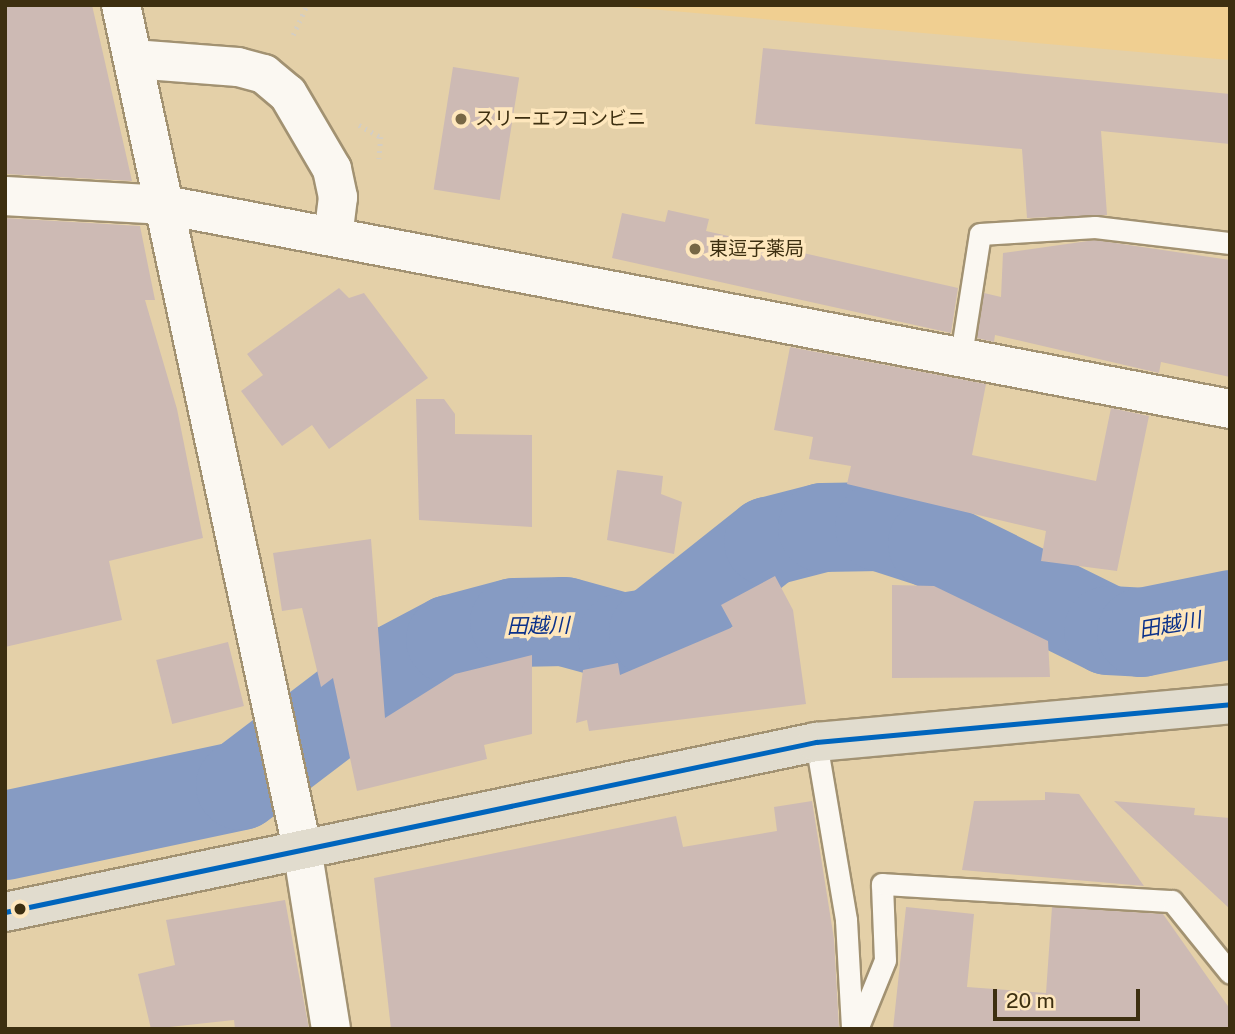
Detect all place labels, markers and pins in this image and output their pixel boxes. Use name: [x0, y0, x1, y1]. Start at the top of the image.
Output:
place label: スリーエフコンビニ: [475, 108, 646, 130]
marker: スリーエフコンビニ: [453, 111, 469, 127]
place label: 東逗子薬局: [709, 238, 804, 260]
marker: 東逗子薬局: [687, 241, 703, 257]
unlabelled marker: [13, 902, 27, 916]

